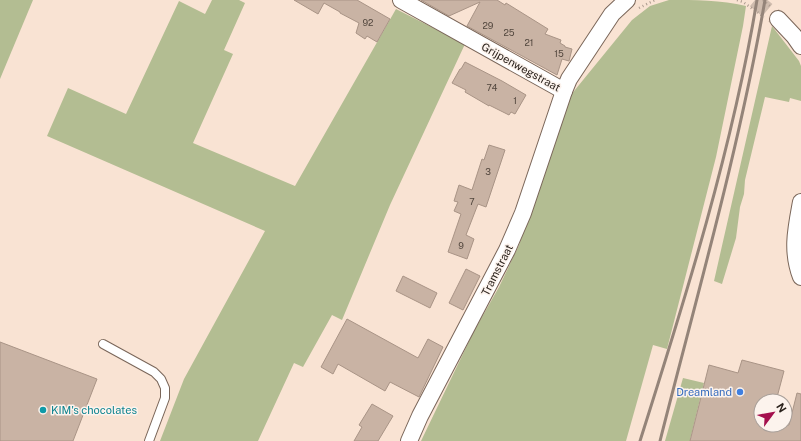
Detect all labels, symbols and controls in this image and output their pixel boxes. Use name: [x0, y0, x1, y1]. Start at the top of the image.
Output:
house number: 92: [363, 17, 373, 28]
house number: 29: [483, 20, 494, 31]
house number: 25: [503, 27, 515, 38]
house number: 21: [524, 37, 534, 48]
street label: Grijpenwegstraat: [479, 40, 563, 94]
house number: 15: [554, 48, 564, 59]
house number: 74: [487, 82, 498, 93]
house number: 1: [513, 95, 517, 106]
house number: 3: [485, 166, 491, 177]
house number: 7: [469, 196, 475, 207]
house number: 9: [458, 240, 464, 251]
street label: Tramstraat: [479, 242, 515, 298]
place label: Dreamland: [676, 386, 732, 398]
marker: Dreamland: [735, 387, 745, 397]
north arrow: [753, 393, 793, 433]
text: N: [774, 401, 789, 415]
place label: KIM's chocolates: [51, 404, 137, 416]
marker: KIM's chocolates: [38, 405, 48, 415]

